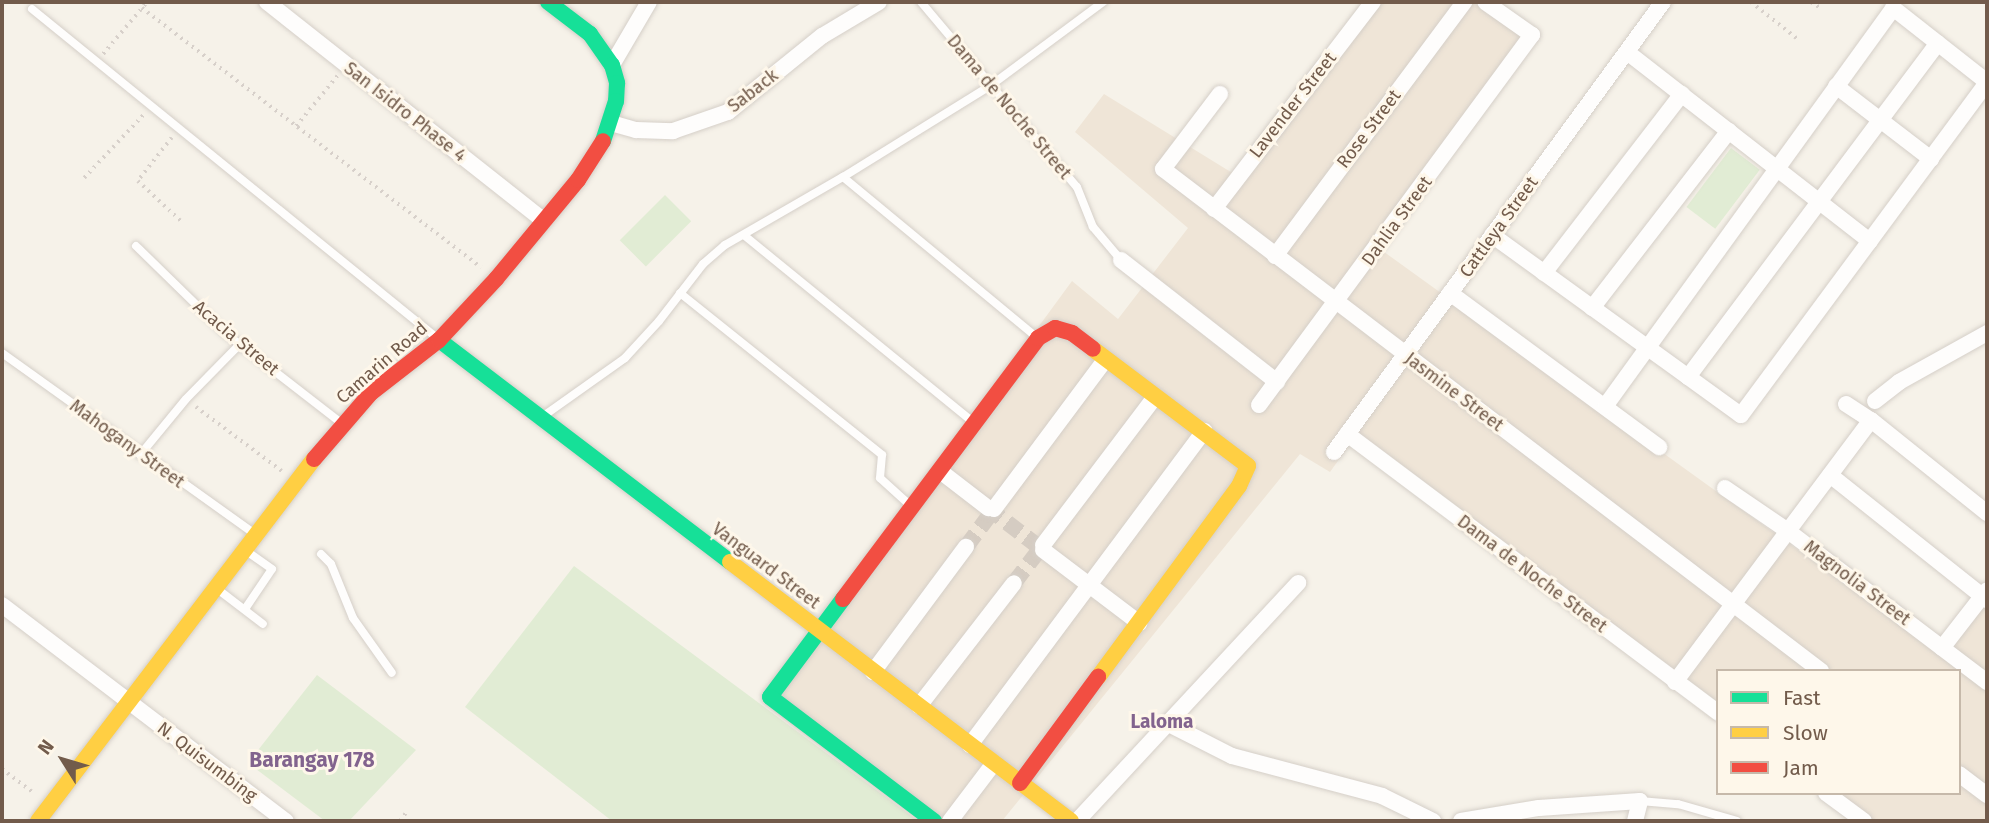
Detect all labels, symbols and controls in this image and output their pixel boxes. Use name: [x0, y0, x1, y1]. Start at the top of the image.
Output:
street label: Dama de Noche Street: [942, 30, 1076, 184]
street label: Lavender Street: [1245, 48, 1341, 162]
street label: San Isidro Phase 4: [340, 58, 470, 166]
street label: Saback: [724, 65, 782, 117]
street label: Rose Street: [1332, 85, 1406, 173]
street label: Dahlia Street: [1357, 172, 1437, 270]
street label: Cattleya Street: [1455, 172, 1543, 282]
street label: Acacia Street: [189, 296, 283, 380]
street label: Camarin Road: [332, 318, 432, 408]
street label: Jasmine Street: [1400, 348, 1508, 436]
street label: Mahogany Street: [65, 395, 189, 493]
street label: Dama de Noche Street: [1453, 511, 1611, 637]
street label: Vanguard Street: [708, 518, 824, 614]
street label: Magnolia Street: [1799, 536, 1915, 630]
legend: [1716, 669, 1961, 795]
text: Fast: [1783, 685, 1821, 711]
district label: Laloma: [1131, 711, 1193, 733]
street label: N. Quisumbing: [153, 717, 261, 807]
text: Slow: [1783, 720, 1828, 746]
north arrow: [28, 725, 98, 795]
text: N: [33, 735, 59, 759]
district label: Barangay 178: [249, 747, 375, 773]
text: Jam: [1783, 755, 1819, 781]

